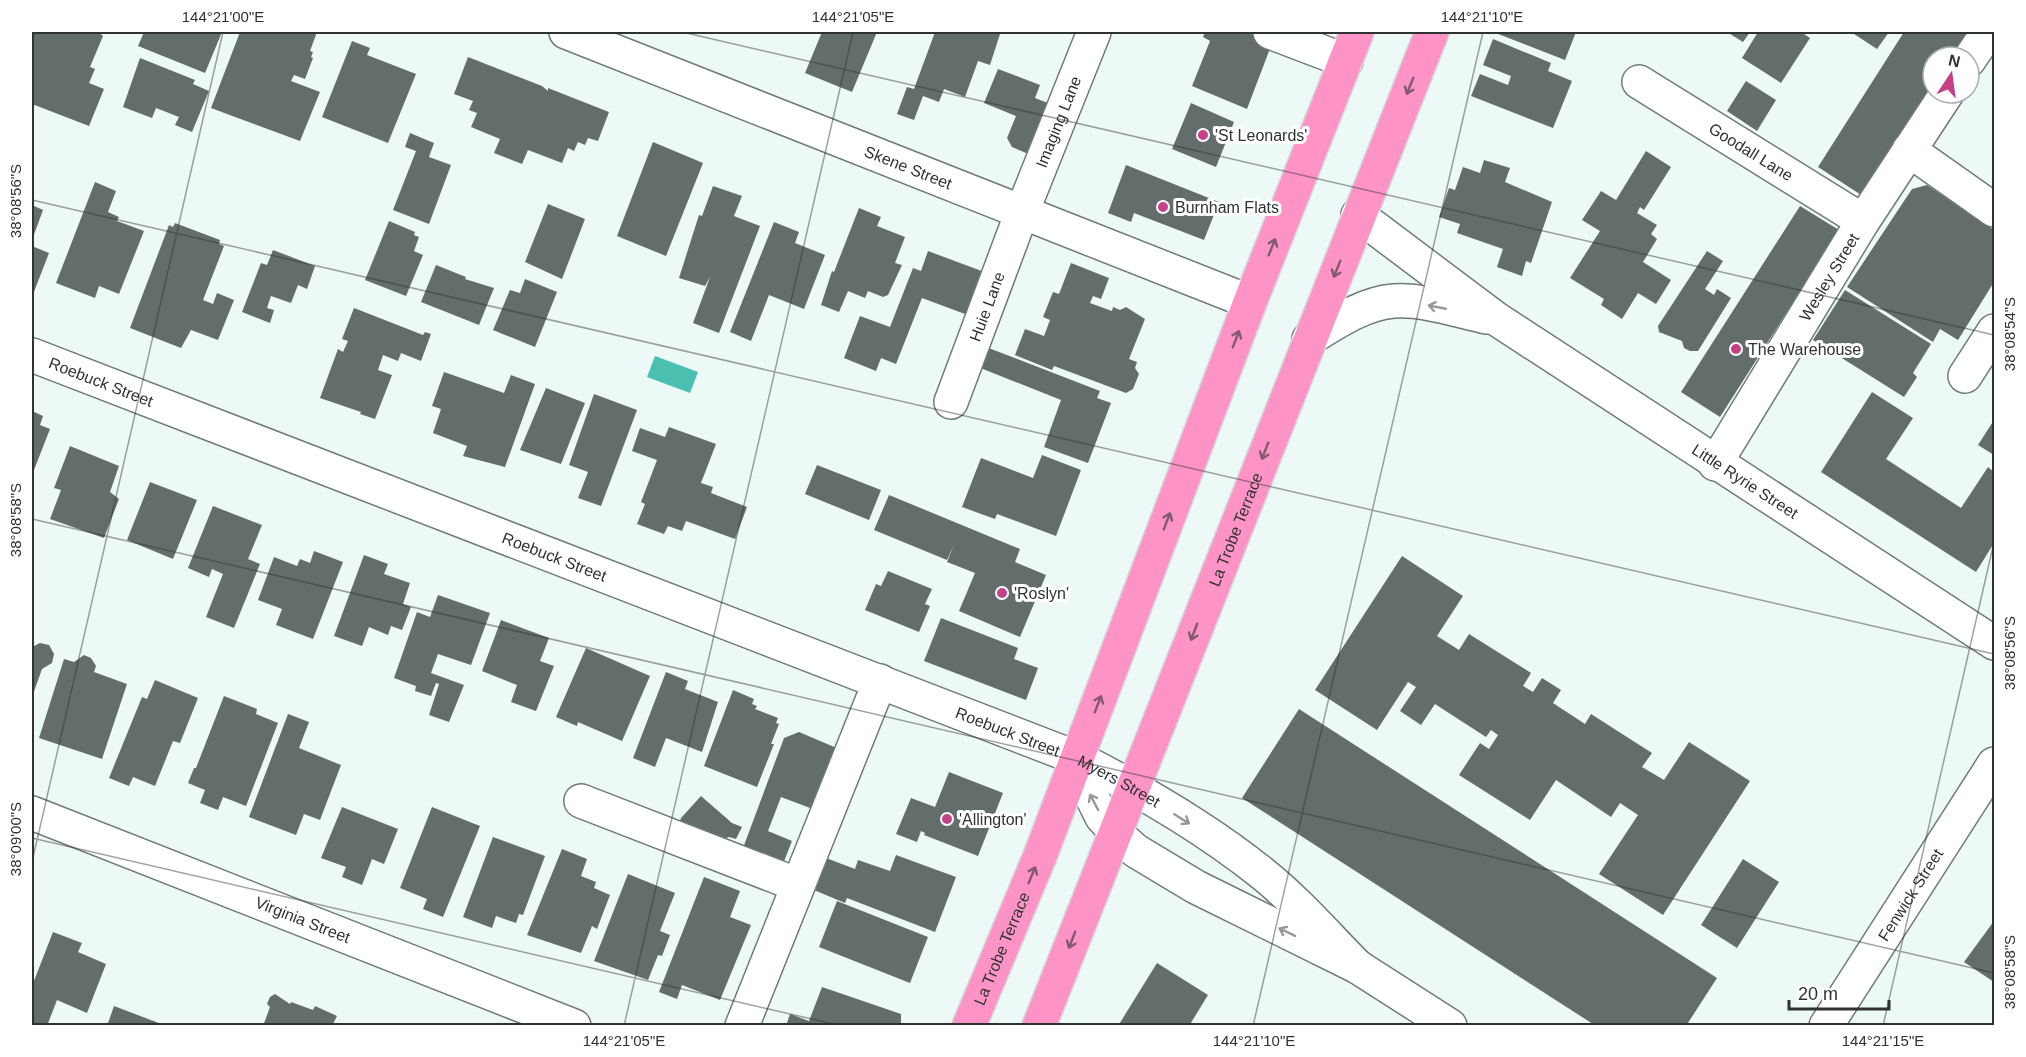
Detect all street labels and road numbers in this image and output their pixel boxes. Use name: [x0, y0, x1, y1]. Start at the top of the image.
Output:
street label: Imaging Lane: [1032, 73, 1084, 170]
street label: Goodall Lane: [1706, 119, 1796, 184]
street label: Skene Street: [862, 142, 955, 192]
street label: Wesley Street: [1796, 230, 1862, 324]
street label: Huie Lane: [966, 269, 1007, 344]
street label: Roebuck Street: [47, 354, 156, 410]
street label: Little Ryrie Street: [1689, 440, 1802, 522]
street label: La Trobe Terrace: [1205, 470, 1265, 589]
street label: Roebuck Street: [500, 529, 610, 584]
street label: Roebuck Street: [953, 704, 1063, 759]
street label: Myers Street: [1075, 752, 1164, 810]
street label: Fenwick Street: [1874, 845, 1946, 944]
street label: La Trobe Terrace: [970, 889, 1033, 1007]
street label: Virginia Street: [253, 893, 353, 946]

